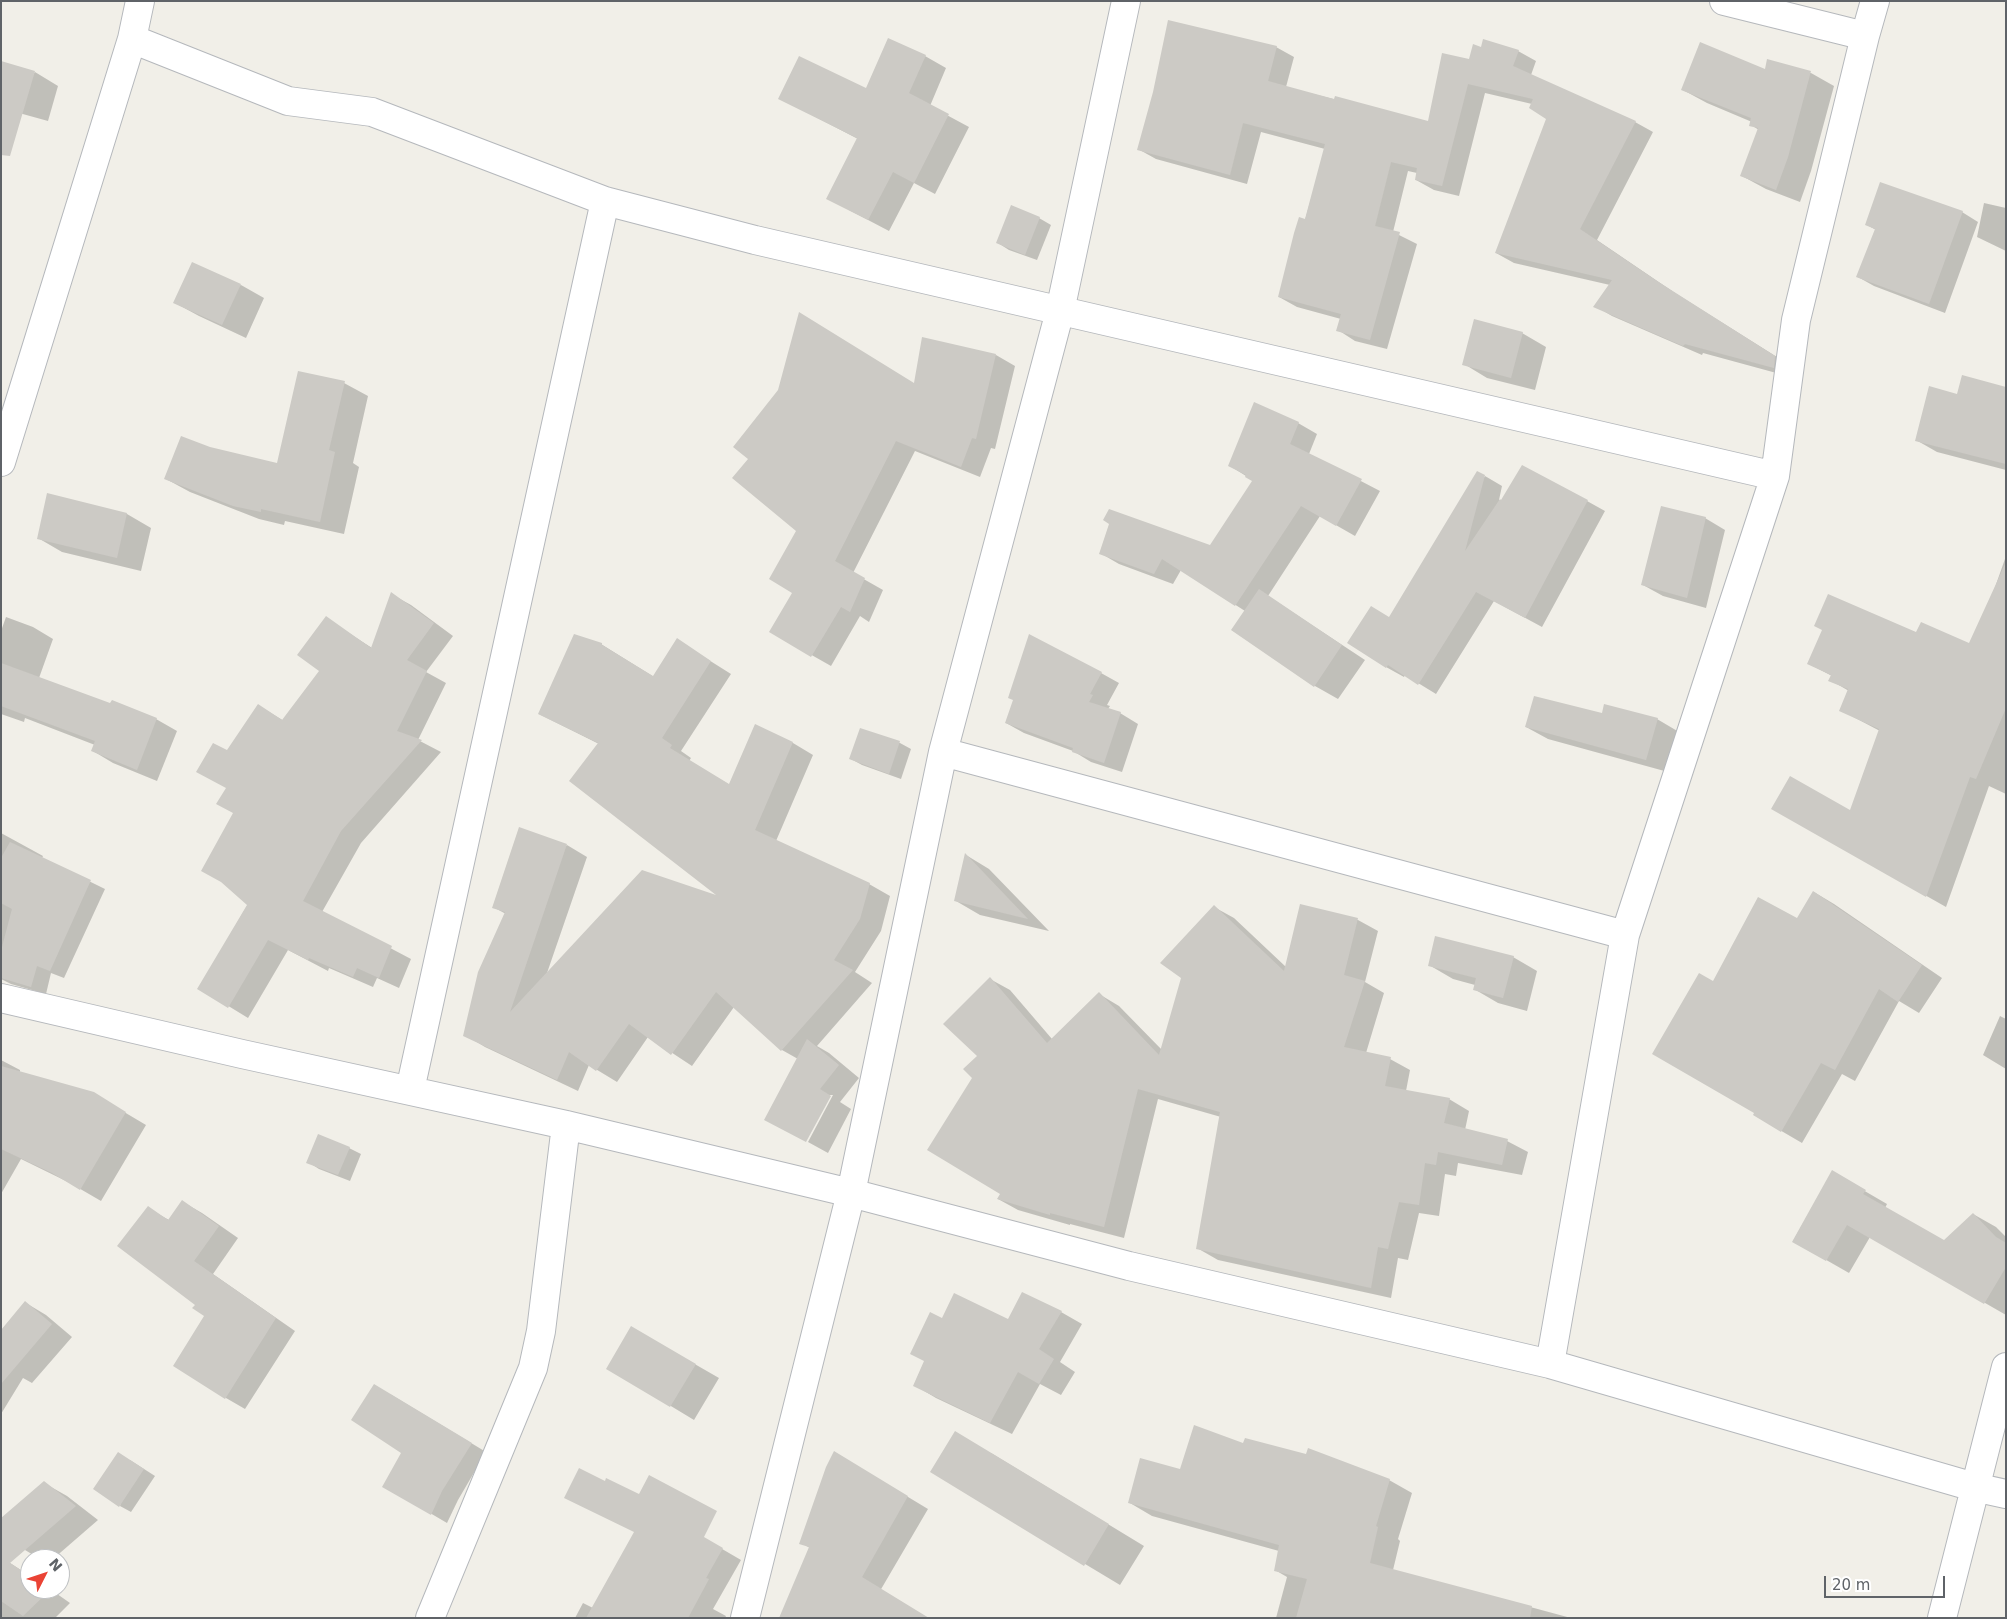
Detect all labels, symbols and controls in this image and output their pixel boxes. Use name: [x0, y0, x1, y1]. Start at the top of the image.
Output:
north arrow: [20, 1549, 70, 1599]
text: N: [46, 1555, 65, 1574]
scale bar: [1827, 1566, 1948, 1598]
text: 20 m: [1832, 1576, 1870, 1594]

